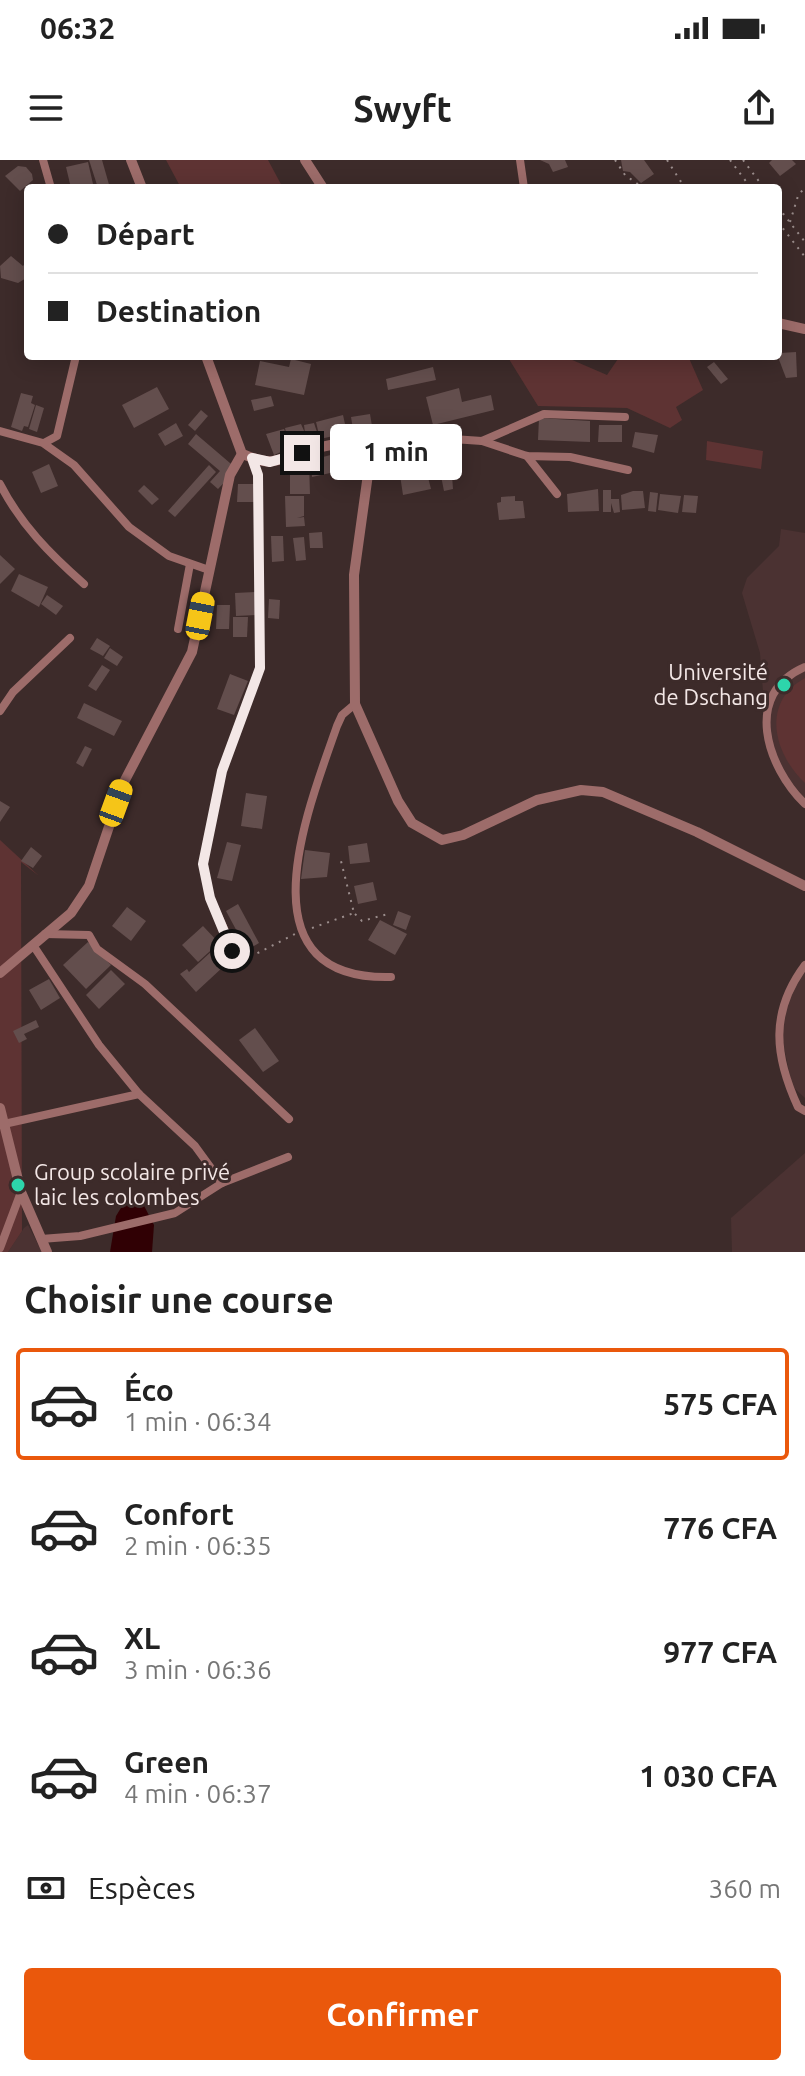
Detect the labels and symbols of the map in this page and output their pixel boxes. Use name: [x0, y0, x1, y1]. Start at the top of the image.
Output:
callout: 1 min: [330, 425, 462, 481]
route end: [284, 435, 320, 471]
car: [184, 590, 216, 642]
place label: Université de Dschang: [654, 659, 768, 709]
marker: Université de Dschang: [775, 676, 793, 694]
car: [97, 776, 135, 830]
route start: [214, 933, 250, 969]
place label: Group scolaire privé laic les colombes: [34, 1159, 230, 1209]
marker: Group scolaire privé laic les colombes: [9, 1176, 27, 1194]

